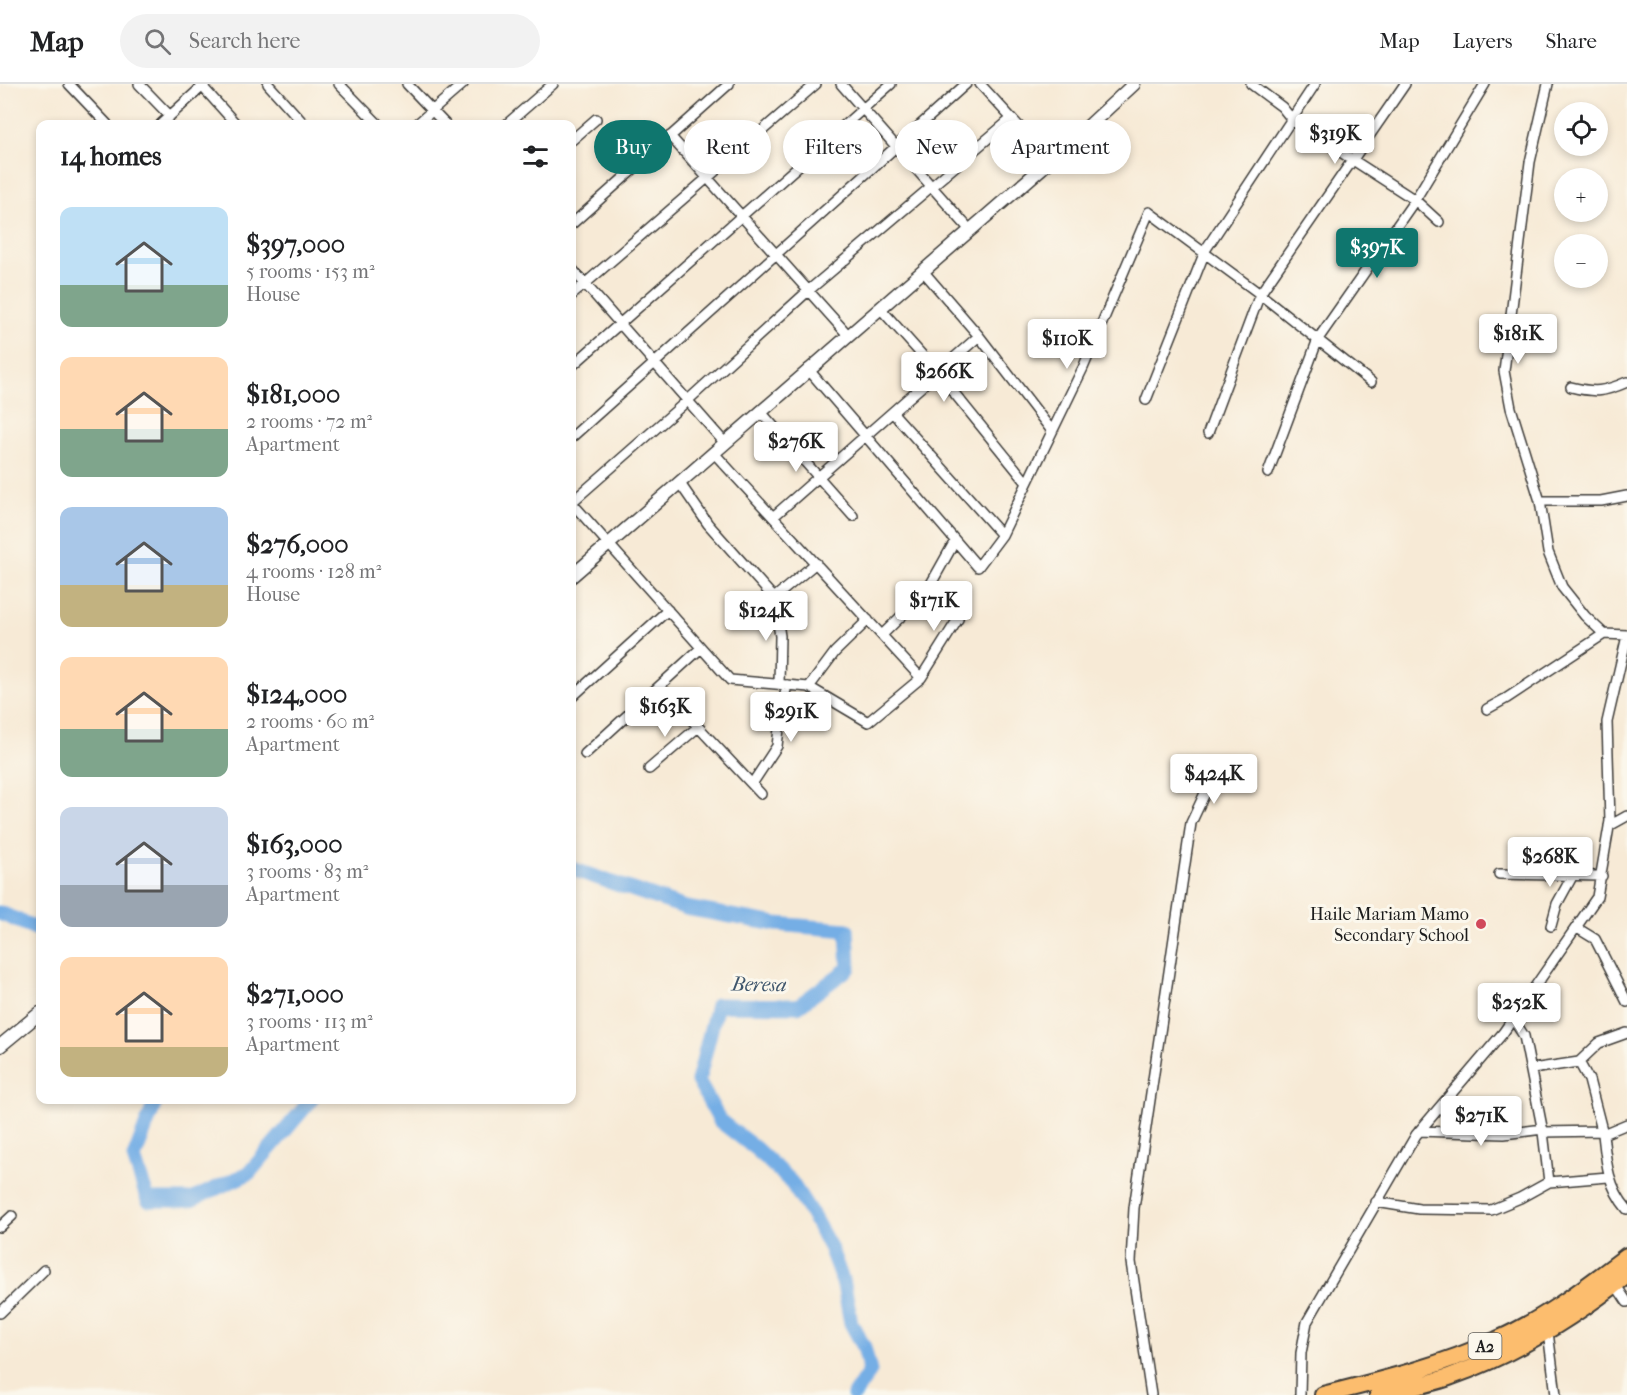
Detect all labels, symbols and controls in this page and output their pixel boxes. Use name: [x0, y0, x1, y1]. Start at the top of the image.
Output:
search box: [120, 14, 540, 68]
text: Map: [30, 25, 84, 58]
icon: search: [141, 25, 174, 58]
text: Search here: [189, 28, 300, 54]
text: Map: [1379, 29, 1420, 53]
text: Layers: [1453, 29, 1512, 53]
text: Share: [1545, 29, 1597, 53]
map controls: [1554, 102, 1608, 288]
button: locate: [1554, 102, 1608, 156]
pin: $319K: [1293, 114, 1377, 165]
chip: Buy: [594, 120, 672, 174]
chip: Rent: [684, 120, 771, 174]
chip: Filters: [783, 120, 883, 174]
chip: New: [895, 120, 978, 174]
chip: Apartment: [990, 120, 1131, 174]
text: $319K: [1309, 122, 1361, 145]
icon: filters: [519, 140, 552, 173]
text: 14 homes: [60, 141, 162, 172]
button: +: [1554, 168, 1608, 222]
pin: $397K: [1335, 228, 1419, 279]
text: $397,000: [246, 229, 345, 260]
icon: home: [108, 231, 180, 303]
button: −: [1554, 234, 1608, 288]
text: $397K: [1350, 236, 1404, 259]
text: 5 rooms · 153 m²: [246, 260, 375, 283]
text: House: [246, 283, 300, 306]
pin: $181K: [1476, 314, 1560, 365]
pin: $110K: [1025, 319, 1109, 370]
text: $181K: [1493, 322, 1543, 345]
text: $110K: [1042, 327, 1092, 350]
pin: $266K: [902, 352, 986, 403]
text: $266K: [915, 360, 973, 383]
text: $181,000: [246, 379, 340, 410]
icon: home: [108, 381, 180, 453]
text: 2 rooms · 72 m²: [246, 410, 372, 433]
pin: $276K: [754, 422, 838, 473]
text: $276K: [768, 430, 824, 453]
text: Apartment: [246, 433, 340, 456]
text: $276,000: [246, 529, 349, 560]
icon: home: [108, 531, 180, 603]
text: 4 rooms · 128 m²: [246, 560, 381, 583]
pin: $171K: [892, 581, 976, 632]
text: House: [246, 583, 300, 606]
text: $171K: [909, 589, 959, 612]
pin: $124K: [724, 591, 808, 642]
text: $124K: [739, 599, 793, 622]
text: $124,000: [246, 679, 347, 710]
icon: home: [108, 681, 180, 753]
pin: $163K: [623, 687, 707, 738]
pin: $291K: [749, 692, 833, 743]
text: $163K: [639, 695, 691, 718]
text: $291K: [764, 700, 818, 723]
text: 2 rooms · 60 m²: [246, 710, 374, 733]
text: Apartment: [246, 733, 340, 756]
pin: $424K: [1172, 754, 1256, 805]
text: $424K: [1184, 762, 1244, 785]
text: $163,000: [246, 829, 343, 860]
icon: home: [108, 831, 180, 903]
pin: $268K: [1508, 837, 1592, 888]
text: $268K: [1522, 845, 1578, 868]
text: 3 rooms · 83 m²: [246, 860, 369, 883]
text: Apartment: [246, 883, 340, 906]
place label: Haile Mariam Mamo Secondary School: [1310, 904, 1469, 946]
marker: Haile Mariam Mamo Secondary School: [1474, 917, 1488, 931]
water label: Beresa: [730, 973, 787, 996]
text: $271,000: [246, 979, 344, 1010]
icon: home: [108, 981, 180, 1053]
pin: $252K: [1477, 983, 1561, 1034]
text: $252K: [1492, 991, 1546, 1014]
text: 3 rooms · 113 m²: [246, 1010, 373, 1033]
text: Apartment: [246, 1033, 340, 1056]
pin: $271K: [1439, 1096, 1523, 1147]
text: $271K: [1455, 1104, 1507, 1127]
road number: A2: [1468, 1333, 1502, 1359]

